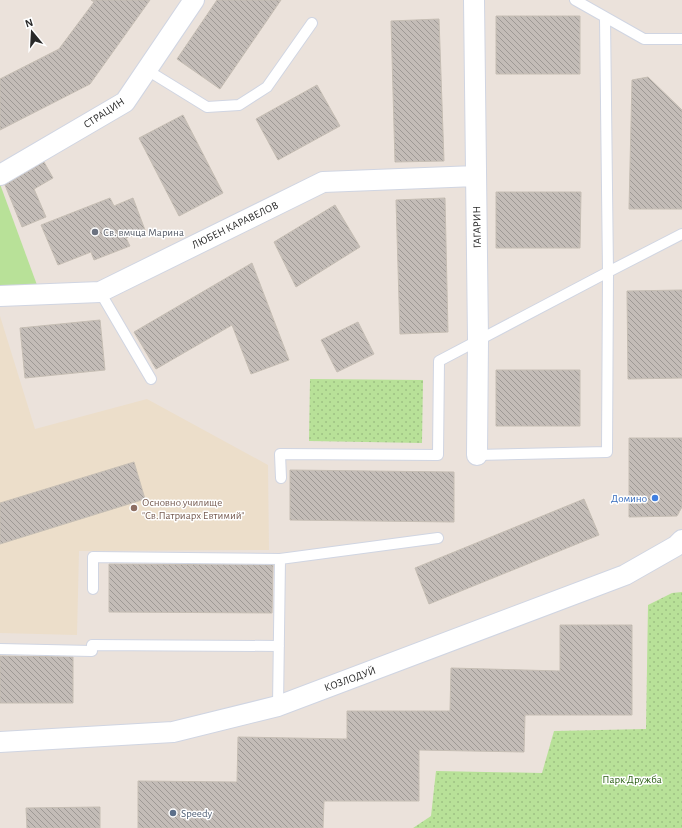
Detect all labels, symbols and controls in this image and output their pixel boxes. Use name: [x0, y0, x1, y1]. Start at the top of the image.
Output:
north arrow: [12, 12, 52, 52]
text: N: [24, 17, 34, 29]
street label: СТРАЦИН: [82, 96, 126, 130]
street label: ЛЮБЕН КАРАВЕЛОВ: [190, 199, 280, 251]
street label: ГАГАРИН: [471, 206, 483, 248]
marker: Св. вмчца Марина: [90, 227, 100, 237]
place label: Св. вмчца Марина: [103, 227, 184, 238]
place label: Домино: [611, 493, 647, 504]
marker: Домино: [650, 493, 660, 503]
place label: Основно училище "Св.Патриарх Евтимий": [142, 497, 244, 521]
marker: Основно училище "Св.Патриарх Евтимий": [129, 503, 139, 513]
street label: КОЗЛОДУЙ: [323, 665, 377, 693]
park label: Парк Дружба: [602, 774, 662, 785]
marker: Speedy: [168, 808, 178, 818]
place label: Speedy: [181, 808, 213, 819]

